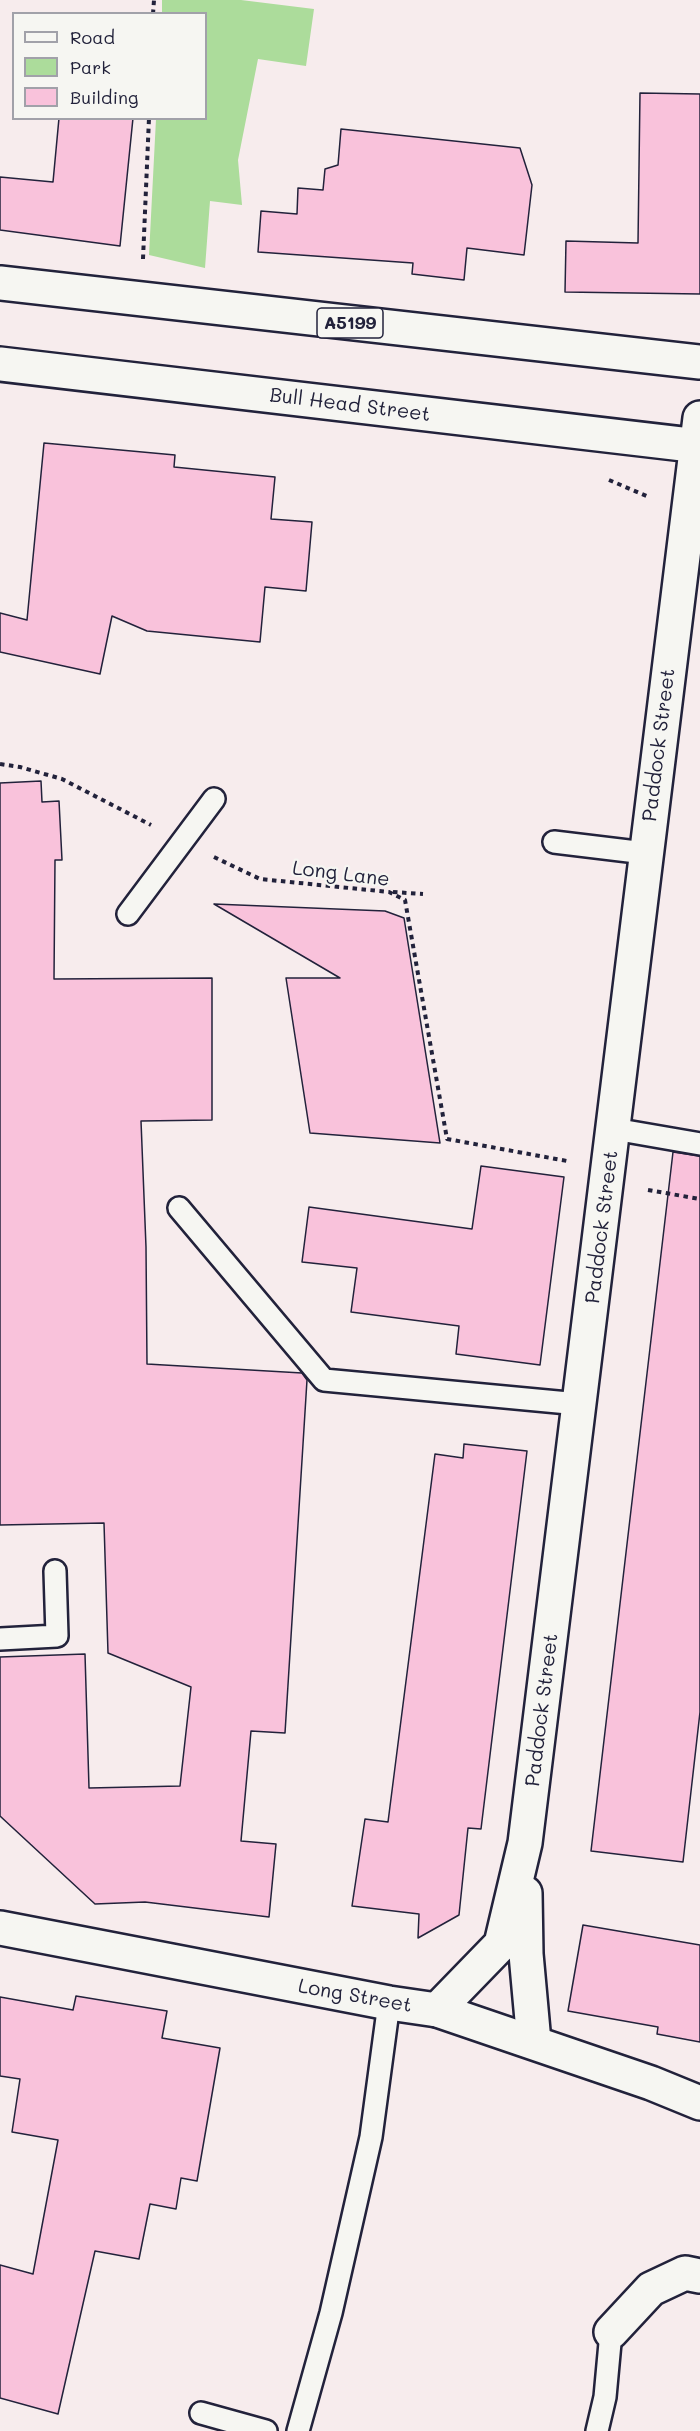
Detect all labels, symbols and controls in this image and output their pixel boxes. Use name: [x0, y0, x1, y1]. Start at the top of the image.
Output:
legend: [12, 12, 207, 120]
text: Road: [70, 25, 115, 49]
text: Park: [70, 55, 111, 79]
text: Building: [70, 85, 138, 109]
road number: A5199: [317, 308, 383, 338]
street label: Bull Head Street: [268, 383, 432, 427]
street label: Paddock Street: [638, 667, 680, 823]
street label: Long Lane: [291, 856, 391, 892]
street label: Paddock Street: [581, 1149, 623, 1305]
street label: Paddock Street: [521, 1632, 563, 1788]
street label: Long Street: [296, 1974, 414, 2018]

